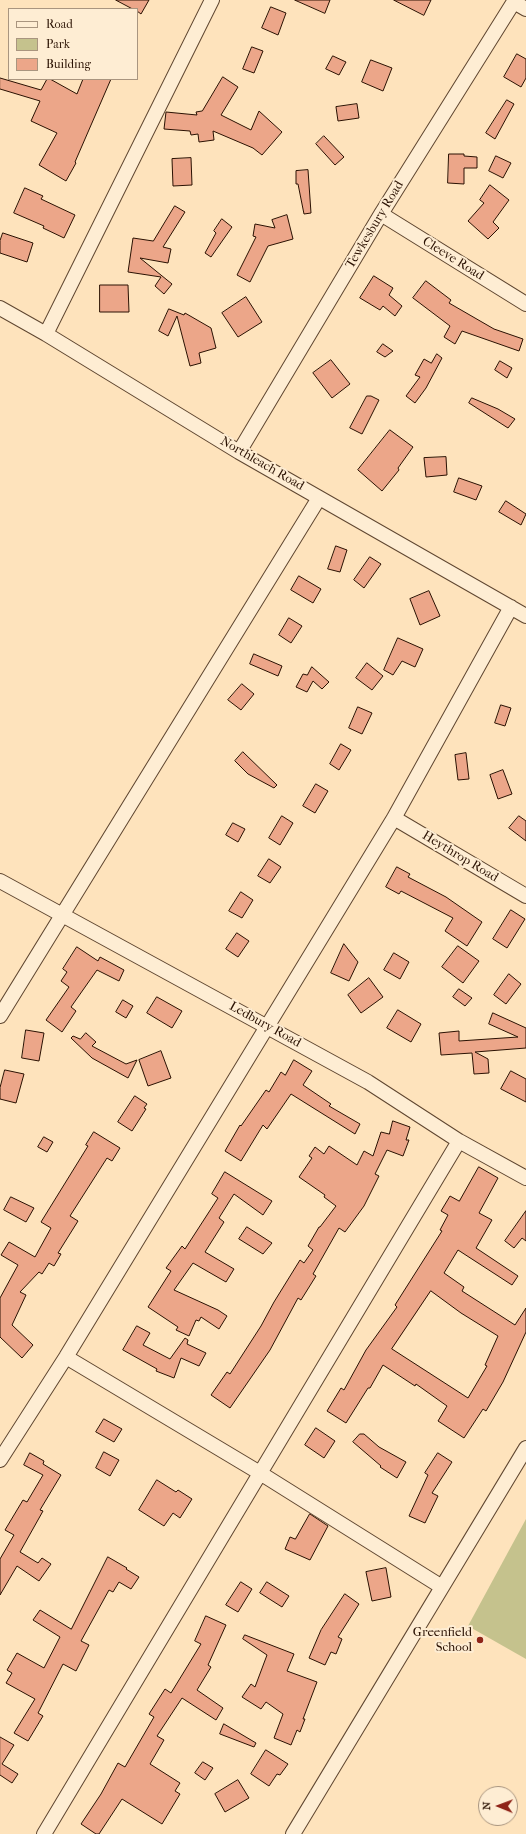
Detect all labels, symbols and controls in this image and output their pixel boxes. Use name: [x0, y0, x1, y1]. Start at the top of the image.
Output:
legend: [8, 8, 138, 80]
text: Road: [46, 17, 73, 31]
text: Park: [46, 37, 70, 51]
text: Building: [46, 57, 91, 71]
street label: Tewkesbury Road: [343, 178, 407, 272]
street label: Cleeve Road: [419, 234, 487, 284]
street label: Northleach Road: [217, 434, 307, 494]
street label: Heythrop Road: [419, 828, 501, 886]
street label: Ledbury Road: [226, 999, 304, 1051]
place label: Greenfield School: [413, 1625, 472, 1656]
marker: Greenfield School: [475, 1635, 485, 1645]
north arrow: [478, 1786, 518, 1826]
text: N: [480, 1802, 493, 1810]

